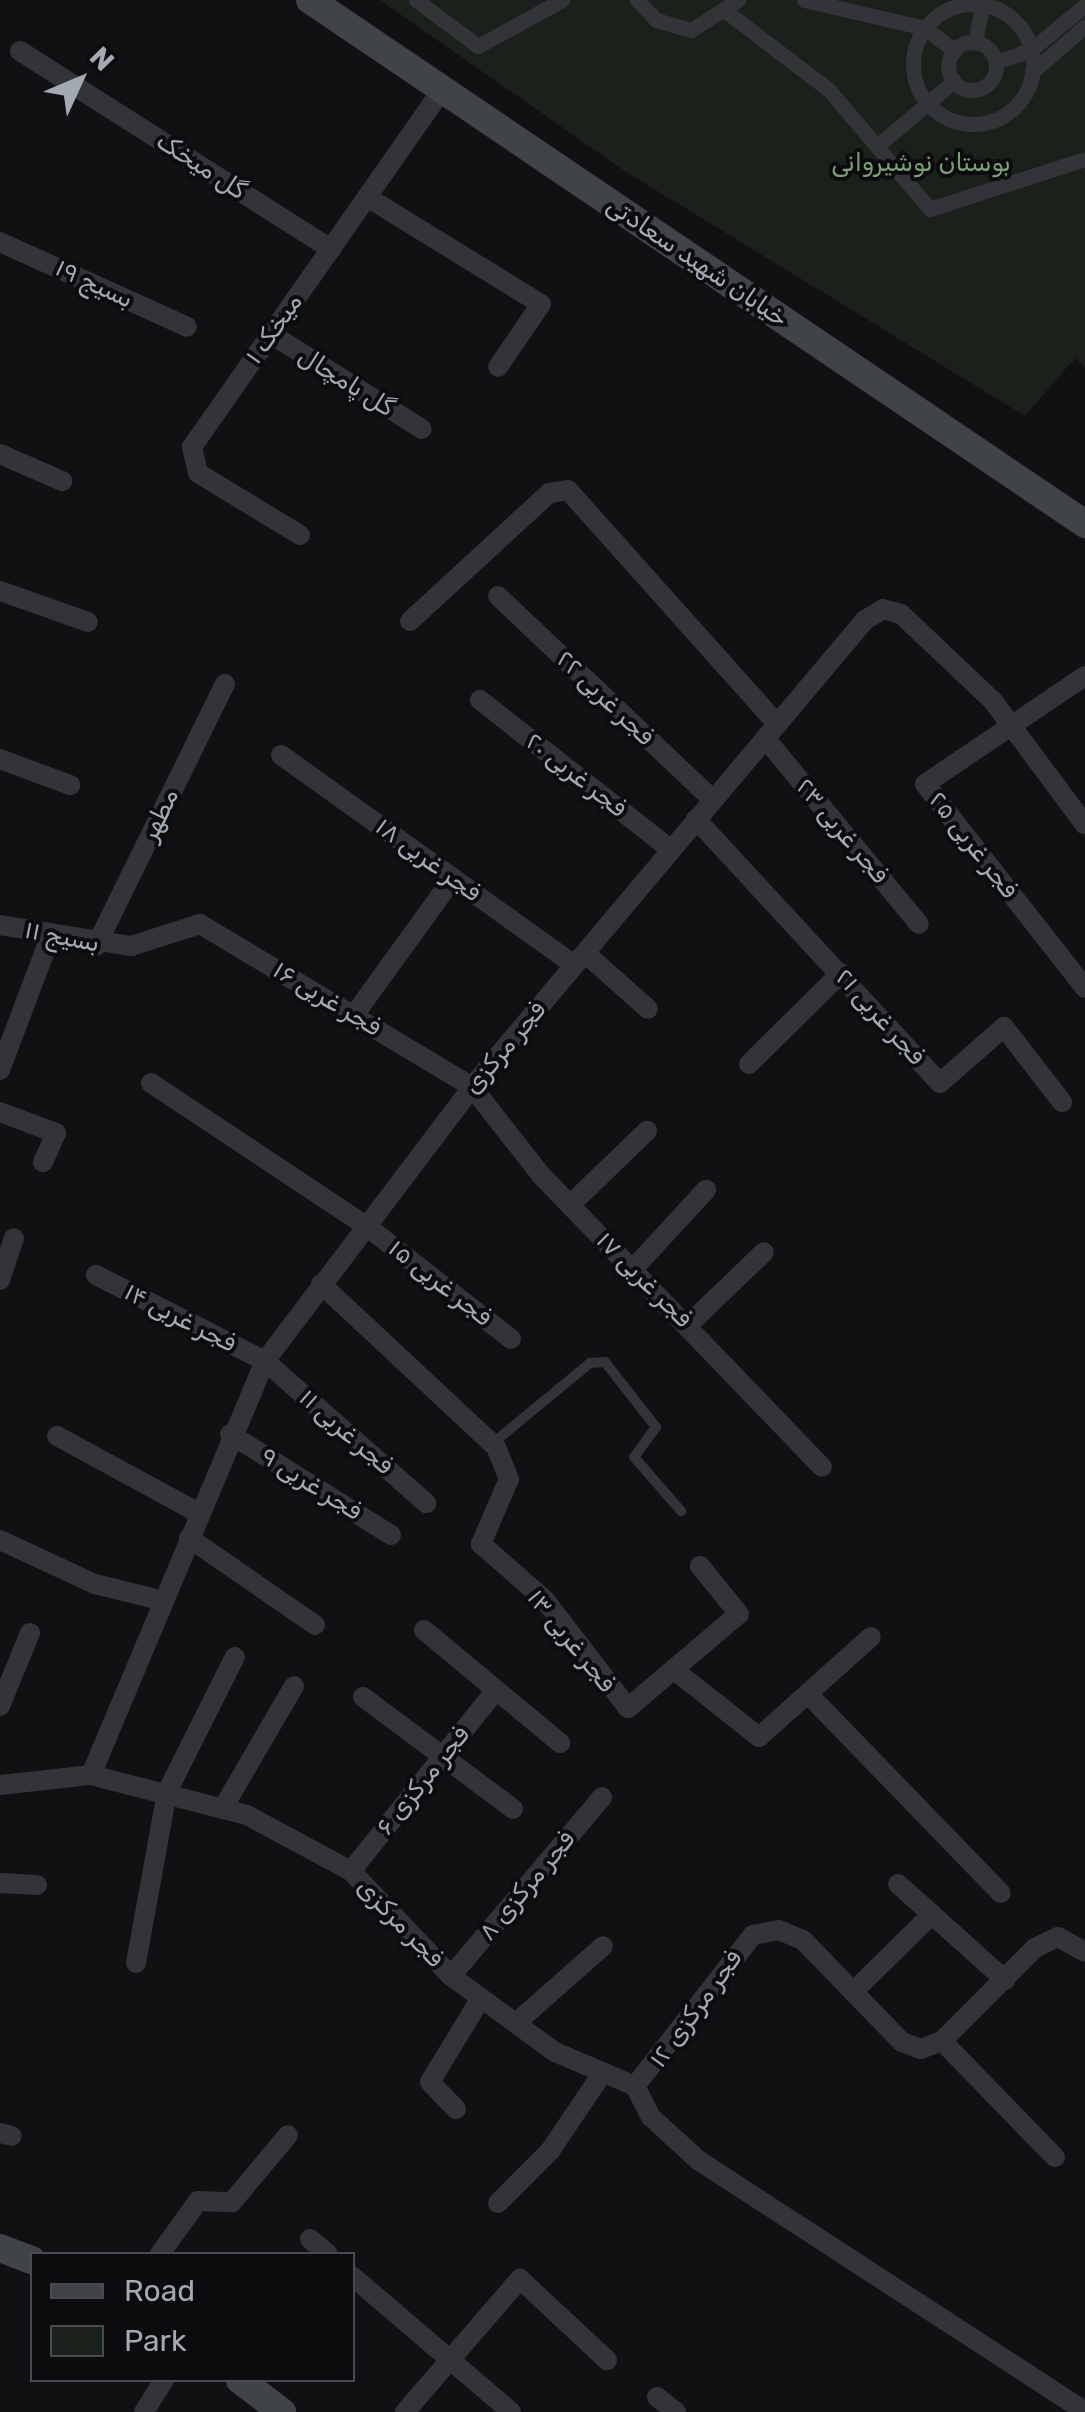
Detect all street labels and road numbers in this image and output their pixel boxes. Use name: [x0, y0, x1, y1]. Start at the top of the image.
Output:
street label: گل میخک: [150, 126, 252, 206]
street label: خیابان شهید سعادتی: [601, 190, 793, 334]
street label: بسیج ۱۹: [50, 253, 138, 315]
street label: میخک ۱: [239, 288, 309, 370]
street label: گل پامچال: [293, 341, 399, 423]
street label: فجر غربی ۲۲: [550, 644, 660, 752]
street label: فجر غربی ۲۰: [520, 726, 632, 824]
street label: فجر غربی ۲۳: [789, 772, 895, 890]
street label: مطهر: [135, 784, 185, 846]
street label: فجر غربی ۲۵: [922, 785, 1024, 905]
street label: فجر غربی ۱۸: [369, 812, 487, 908]
street label: بسیج ۱۱: [22, 915, 102, 959]
street label: فجر غربی ۱۶: [268, 955, 386, 1043]
street label: فجر غربی ۲۱: [829, 963, 931, 1071]
street label: فجر مرکزی: [458, 995, 552, 1101]
street label: فجر غربی ۱۷: [590, 1226, 698, 1334]
street label: فجر غربی ۱۵: [382, 1233, 498, 1333]
street label: فجر غربی ۱۴: [119, 1277, 241, 1359]
street label: فجر غربی ۱۱: [293, 1383, 399, 1481]
street label: فجر غربی ۹: [255, 1441, 367, 1527]
street label: فجر غربی ۱۳: [520, 1584, 622, 1698]
street label: فجر مرکزی ۶: [370, 1720, 476, 1842]
street label: فجر مرکزی ۸: [472, 1825, 582, 1947]
street label: فجر مرکزی: [350, 1872, 450, 1974]
street label: فجر مرکزی ۱۲: [643, 1944, 749, 2074]

